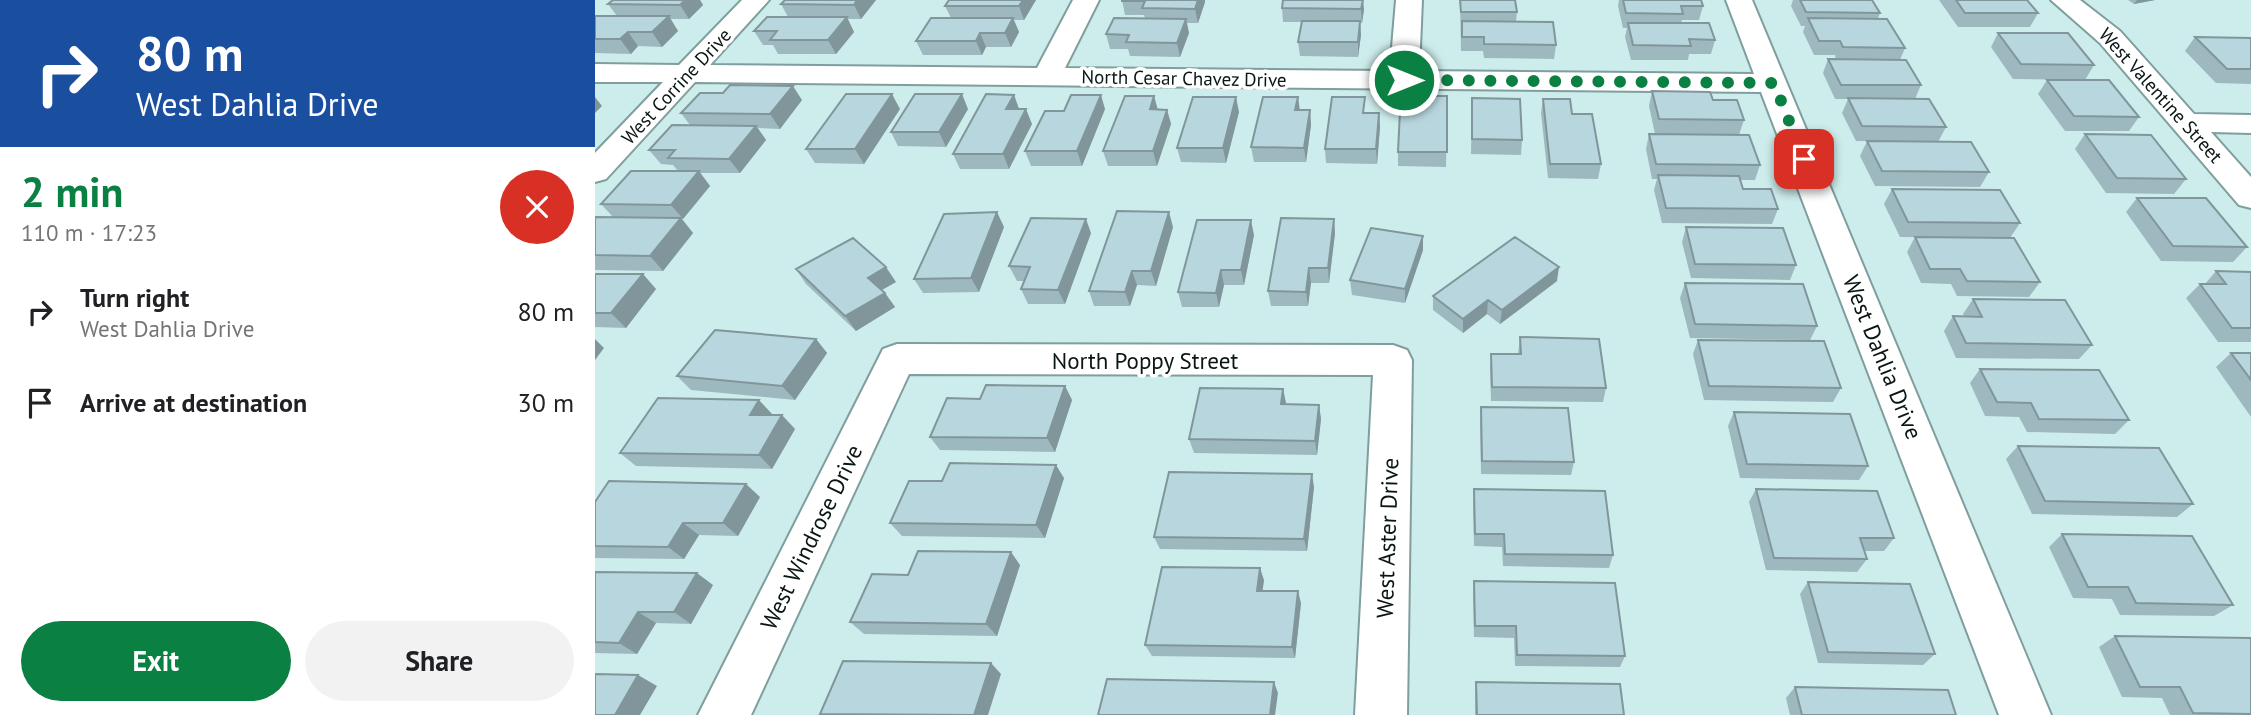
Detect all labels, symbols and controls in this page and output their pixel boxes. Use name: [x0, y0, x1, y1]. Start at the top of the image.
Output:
text: 80 m: [136, 21, 243, 85]
street label: West Valentine Street: [2094, 22, 2228, 168]
street label: West Corrine Drive: [616, 23, 736, 149]
icon: right: [21, 28, 112, 119]
position arrow: [1367, 43, 1441, 117]
street label: North Cesar Chavez Drive: [1081, 64, 1287, 92]
text: West Dahlia Drive: [136, 83, 379, 125]
pin: [1774, 129, 1834, 189]
icon: arrive: [1785, 140, 1823, 178]
text: 2 min: [21, 164, 123, 219]
button: close: [500, 170, 574, 244]
text: 110 m · 17:23: [21, 218, 157, 247]
street label: West Dahlia Drive: [1837, 271, 1929, 443]
text: Turn right: [80, 281, 189, 314]
icon: right: [21, 293, 59, 331]
text: 80 m: [518, 295, 574, 328]
text: West Dahlia Drive: [80, 314, 254, 343]
street label: North Poppy Street: [1052, 346, 1238, 375]
icon: arrive: [21, 384, 59, 422]
text: Arrive at destination: [80, 386, 307, 419]
text: 30 m: [518, 386, 574, 419]
street label: West Windrose Drive: [754, 440, 868, 634]
street label: West Aster Drive: [1370, 457, 1404, 619]
button: Exit: [21, 621, 291, 701]
button: Share: [305, 621, 574, 701]

